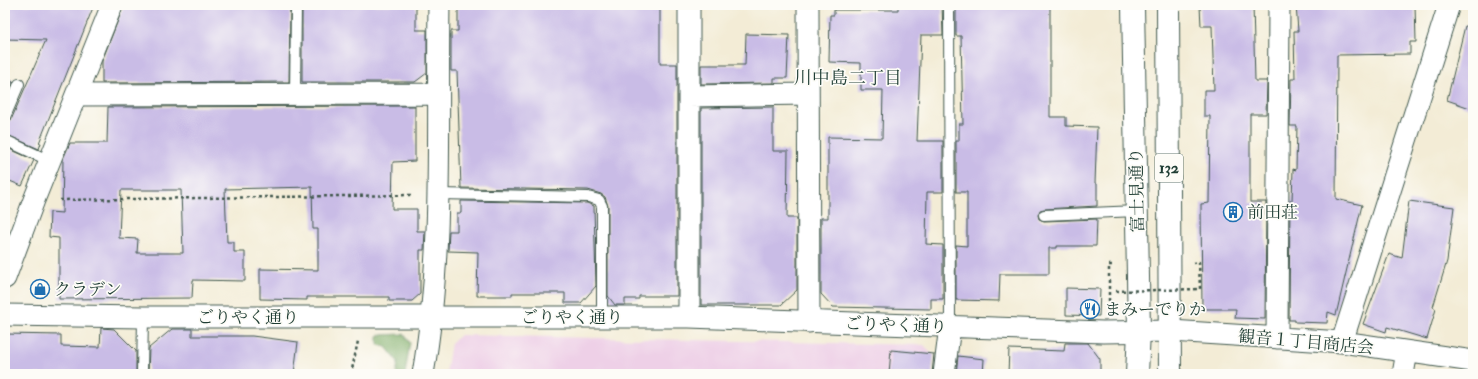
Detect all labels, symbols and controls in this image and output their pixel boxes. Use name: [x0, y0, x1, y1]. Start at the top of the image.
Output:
district label: 川中島二丁目: [794, 67, 902, 90]
street label: 富士見通り: [1126, 147, 1148, 233]
road number: 132: [1155, 154, 1183, 182]
building icon: 前田荘: [1222, 201, 1244, 223]
place label: 前田荘: [1247, 202, 1298, 223]
shop icon: クラデン: [29, 278, 51, 300]
place label: クラデン: [54, 279, 122, 300]
restaurant icon: まみーでりか: [1079, 298, 1101, 320]
place label: まみーでりか: [1104, 299, 1206, 320]
street label: ごりやく通り: [197, 307, 299, 328]
street label: ごりやく通り: [521, 307, 623, 328]
street label: ごりやく通り: [845, 313, 947, 337]
street label: 観音１丁目商店会: [1237, 326, 1375, 358]

